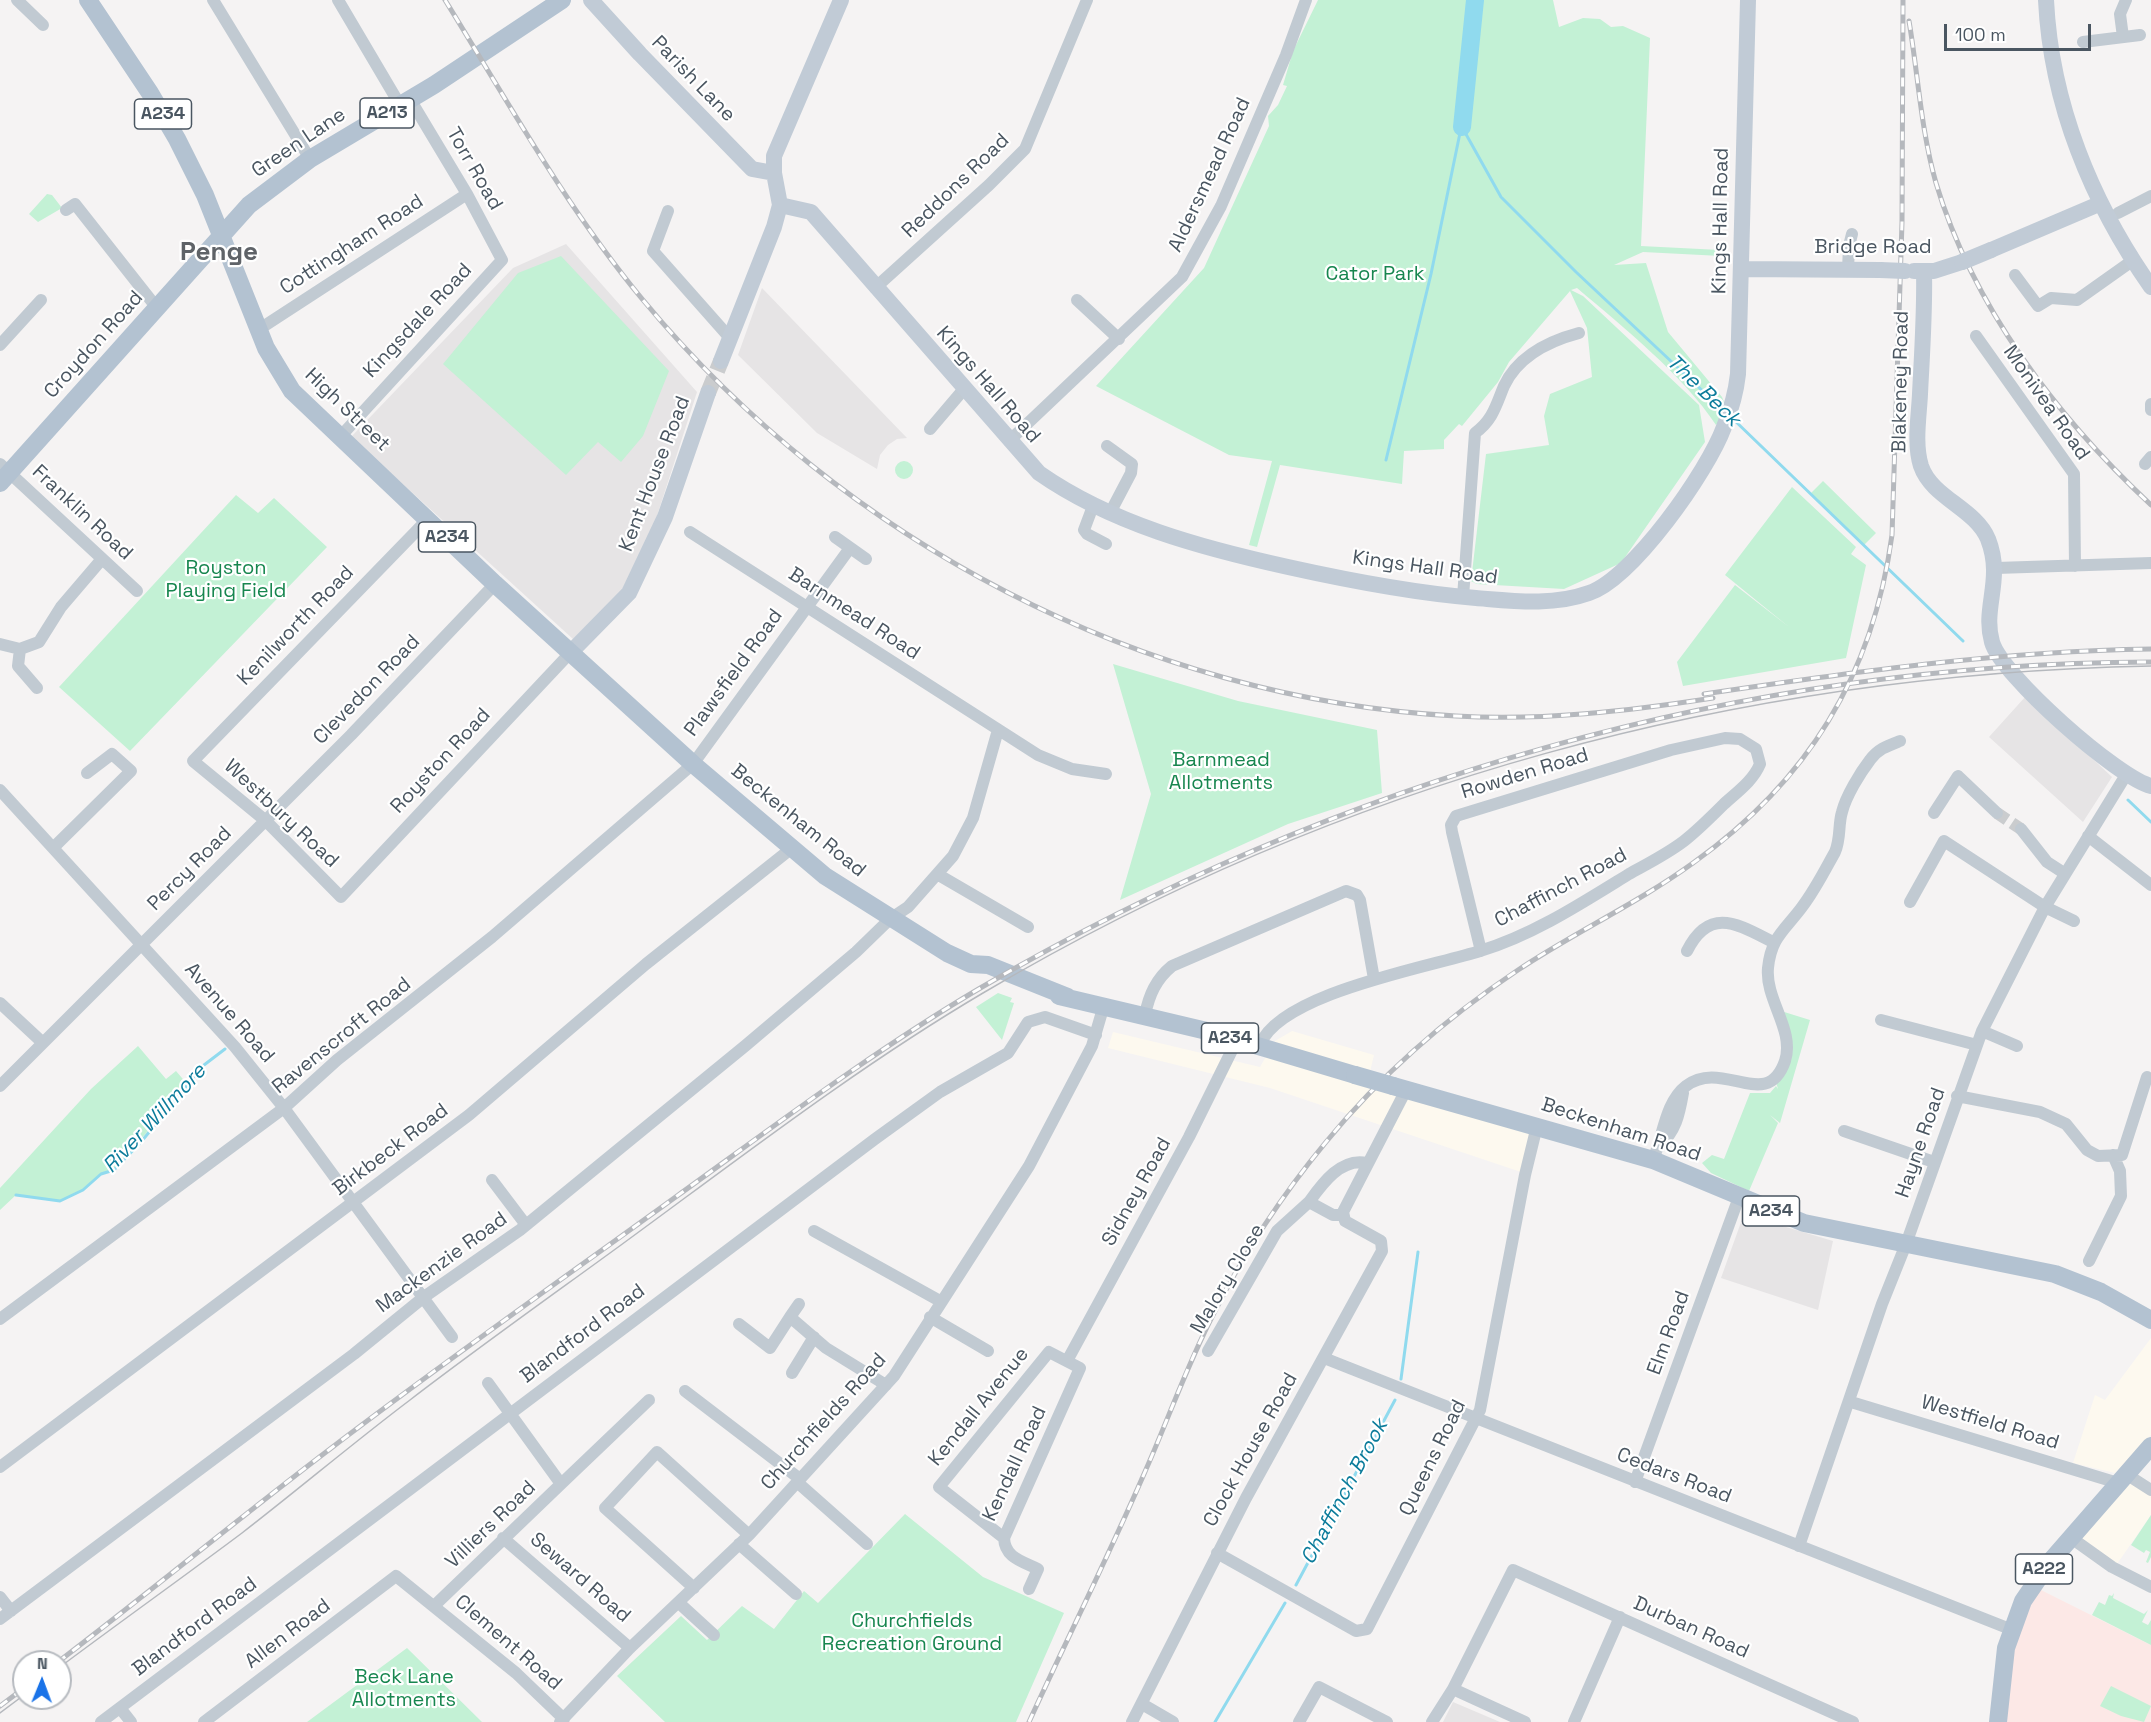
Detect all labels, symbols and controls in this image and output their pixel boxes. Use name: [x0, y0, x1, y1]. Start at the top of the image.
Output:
scale bar: [1947, 12, 2094, 50]
text: 100 m: [1955, 23, 2006, 46]
street label: Parish Lane: [646, 31, 740, 127]
street label: Aldersmead Road: [1164, 94, 1256, 256]
road number: A213: [360, 98, 414, 128]
road number: A234: [134, 99, 192, 129]
street label: Green Lane: [248, 103, 350, 183]
street label: Torr Road: [441, 123, 507, 215]
street label: Reddons Road: [897, 129, 1015, 243]
street label: Kings Hall Road: [1708, 148, 1734, 294]
street label: Cottingham Road: [276, 190, 428, 300]
street label: Bridge Road: [1814, 236, 1932, 260]
district label: Penge: [180, 237, 258, 269]
street label: Kingsdale Road: [359, 259, 477, 383]
park label: Cator Park: [1325, 263, 1425, 287]
street label: Croydon Road: [39, 286, 149, 404]
street label: Blakeney Road: [1888, 311, 1914, 453]
street label: Kings Hall Road: [931, 322, 1045, 448]
street label: Monivea Road: [1998, 341, 2094, 465]
water label: The Beck: [1661, 350, 1745, 432]
street label: High Street: [299, 363, 395, 457]
street label: Kent House Road: [614, 393, 696, 555]
street label: Franklin Road: [27, 460, 137, 566]
road number: A234: [418, 522, 476, 552]
street label: Kings Hall Road: [1351, 546, 1499, 590]
park label: Royston Playing Field: [166, 557, 286, 604]
street label: Kenilworth Road: [233, 561, 359, 691]
street label: Barnmead Road: [784, 563, 924, 665]
street label: Plawsfield Road: [680, 605, 788, 741]
street label: Clevedon Road: [309, 630, 425, 750]
street label: Royston Road: [386, 703, 496, 819]
street label: Rowden Road: [1458, 743, 1592, 805]
park label: Barnmead Allotments: [1169, 749, 1273, 796]
street label: Westbury Road: [219, 755, 343, 873]
street label: Beckenham Road: [726, 759, 870, 883]
street label: Percy Road: [143, 822, 237, 916]
street label: Chaffinch Road: [1491, 843, 1631, 933]
street label: Avenue Road: [179, 958, 279, 1068]
street label: Ravenscroft Road: [268, 973, 416, 1099]
road number: A234: [1202, 1023, 1258, 1053]
water label: River Willmore: [98, 1059, 212, 1179]
street label: Hayne Road: [1891, 1085, 1951, 1201]
street label: Beckenham Road: [1538, 1093, 1704, 1167]
street label: Birkbeck Road: [329, 1099, 453, 1201]
street label: Sidney Road: [1097, 1133, 1177, 1251]
road number: A234: [1742, 1196, 1800, 1226]
street label: Mackenzie Road: [372, 1207, 512, 1319]
street label: Malory Close: [1186, 1220, 1270, 1338]
street label: Blandford Road: [516, 1279, 650, 1389]
street label: Elm Road: [1643, 1288, 1695, 1378]
street label: Kendall Avenue: [924, 1343, 1034, 1471]
street label: Churchfields Road: [756, 1349, 892, 1495]
street label: Clock House Road: [1199, 1369, 1303, 1531]
street label: Westfield Road: [1918, 1391, 2062, 1455]
street label: Queens Road: [1395, 1396, 1471, 1520]
street label: Kendall Road: [978, 1403, 1052, 1525]
water label: Chaffinch Brook: [1296, 1415, 1394, 1569]
street label: Cedars Road: [1613, 1443, 1735, 1509]
street label: Villiers Road: [441, 1476, 541, 1574]
street label: Seward Road: [525, 1528, 635, 1628]
road number: A222: [2016, 1554, 2072, 1584]
street label: Blandford Road: [128, 1572, 262, 1682]
street label: Clement Road: [450, 1590, 566, 1696]
street label: Durban Road: [1630, 1592, 1752, 1664]
street label: Allen Road: [241, 1594, 335, 1674]
park label: Churchfields Recreation Ground: [822, 1610, 1002, 1657]
north arrow: [12, 1650, 72, 1710]
text: N: [37, 1653, 48, 1674]
park label: Beck Lane Allotments: [352, 1666, 456, 1713]

